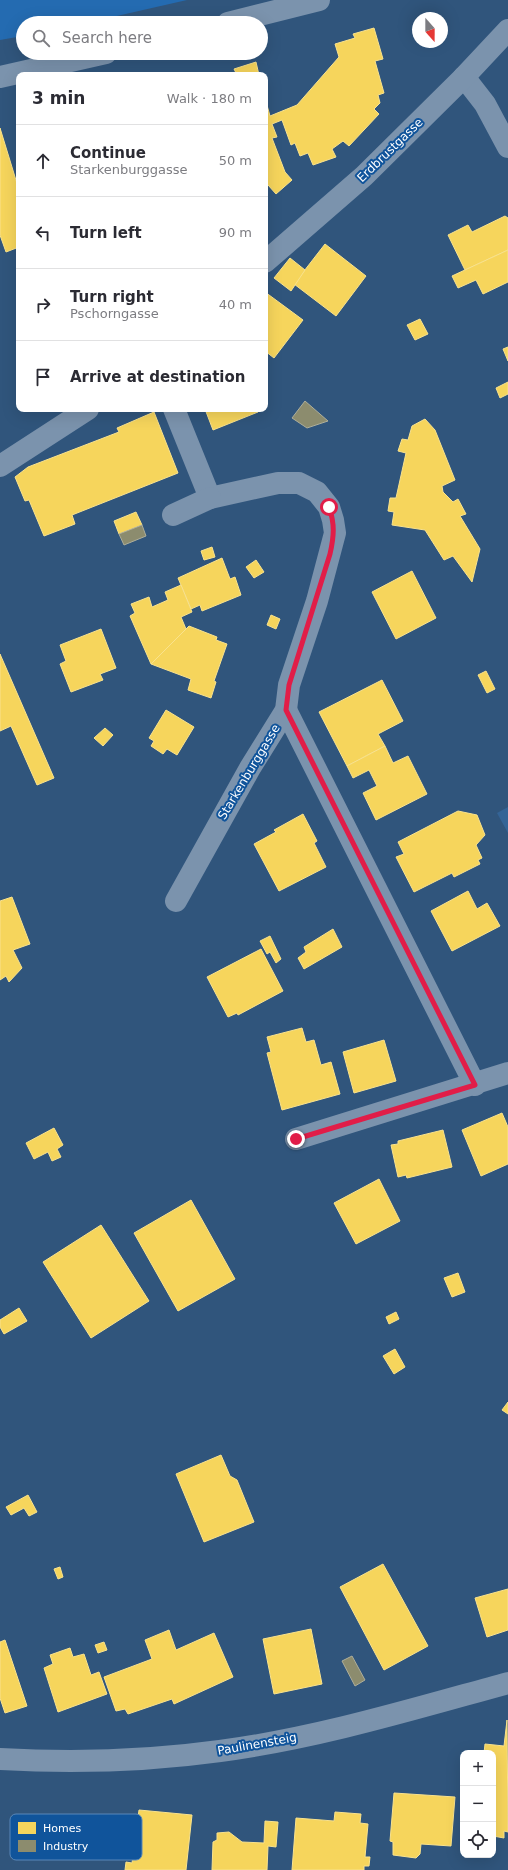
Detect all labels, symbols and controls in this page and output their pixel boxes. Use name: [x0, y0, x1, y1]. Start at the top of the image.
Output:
north arrow: [412, 12, 448, 48]
search box: [16, 16, 268, 60]
icon: search: [30, 27, 52, 49]
text: Search here: [62, 29, 152, 47]
text: 3 min: [32, 88, 85, 108]
text: Walk · 180 m: [167, 91, 252, 106]
street label: Erdbrustgasse: [354, 115, 426, 185]
text: Continue: [70, 144, 146, 162]
icon: ahead: [32, 150, 54, 172]
text: 50 m: [219, 153, 252, 168]
text: Starkenburggasse: [70, 162, 188, 177]
icon: left: [32, 222, 54, 244]
text: Turn left: [70, 224, 142, 242]
text: 90 m: [219, 225, 252, 240]
text: Turn right: [70, 288, 154, 306]
icon: right: [32, 294, 54, 316]
text: 40 m: [219, 297, 252, 312]
text: Pschorngasse: [70, 306, 159, 321]
icon: arrive: [32, 366, 54, 388]
text: Arrive at destination: [70, 368, 245, 386]
route start: [320, 498, 338, 516]
street label: Starkenburggasse: [215, 722, 283, 822]
route end: [287, 1130, 305, 1148]
street label: Paulinensteig: [216, 1730, 298, 1758]
map controls: [460, 1750, 496, 1858]
button: +: [460, 1750, 496, 1786]
button: −: [460, 1786, 496, 1822]
legend: [10, 1814, 142, 1860]
text: Homes: [43, 1822, 81, 1835]
button: locate: [460, 1822, 496, 1858]
text: Industry: [43, 1840, 89, 1853]

